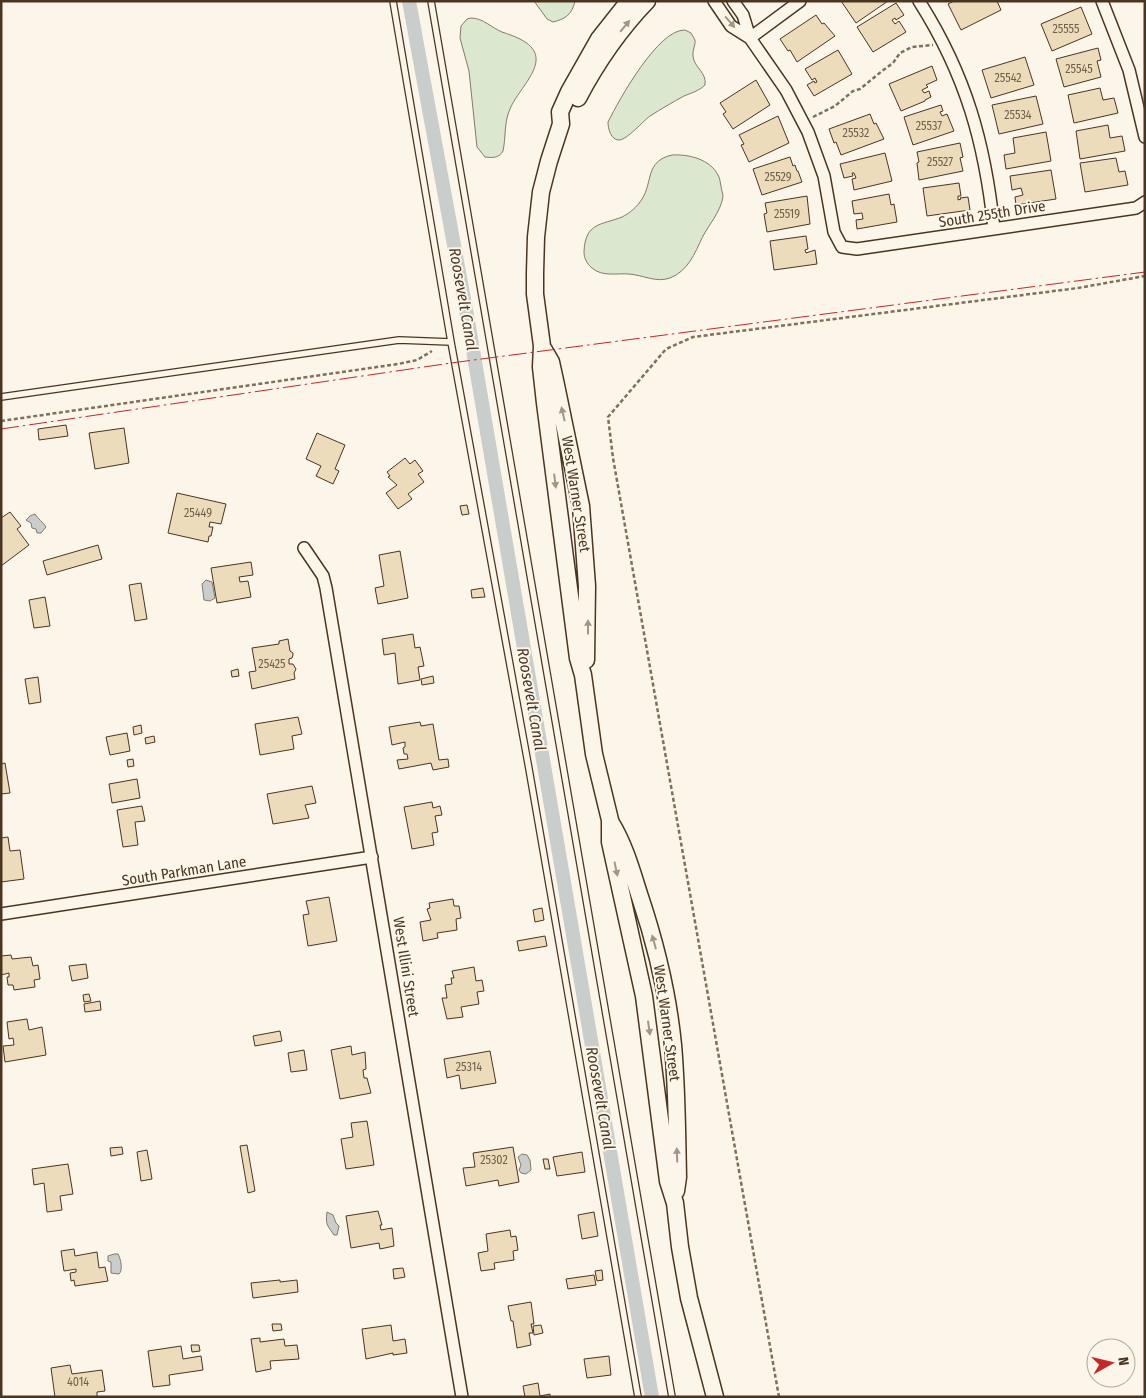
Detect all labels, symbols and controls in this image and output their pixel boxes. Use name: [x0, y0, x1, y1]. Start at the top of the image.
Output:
one-way arrow: [724, 16, 735, 29]
one-way arrow: [619, 20, 631, 32]
house number: 25555: [1052, 22, 1080, 36]
house number: 25545: [1065, 62, 1093, 76]
house number: 25542: [994, 71, 1022, 85]
house number: 25534: [1004, 108, 1032, 122]
house number: 25537: [916, 119, 942, 133]
house number: 25532: [843, 126, 869, 140]
house number: 25527: [927, 155, 953, 169]
house number: 25529: [764, 170, 792, 184]
street label: South 255th Drive: [937, 197, 1047, 231]
house number: 25519: [774, 207, 800, 221]
water label: Roosevelt Canal: [445, 246, 482, 352]
one-way arrow: [559, 406, 567, 421]
street label: West Warner Street: [558, 434, 594, 554]
one-way arrow: [551, 473, 559, 489]
house number: 25449: [184, 506, 212, 520]
one-way arrow: [584, 618, 592, 634]
water label: Roosevelt Canal: [513, 646, 550, 752]
house number: 25425: [258, 657, 286, 671]
street label: South Parkman Lane: [121, 852, 247, 890]
one-way arrow: [612, 861, 620, 876]
street label: West Illini Street: [389, 916, 423, 1018]
one-way arrow: [650, 934, 658, 949]
street label: West Warner Street: [650, 963, 684, 1083]
one-way arrow: [645, 1020, 653, 1036]
water label: Roosevelt Canal: [582, 1045, 619, 1151]
house number: 25314: [456, 1060, 482, 1074]
one-way arrow: [673, 1147, 681, 1163]
house number: 25302: [480, 1153, 508, 1167]
north arrow: [1086, 1338, 1136, 1388]
text: N: [1114, 1356, 1132, 1367]
house number: 4014: [67, 1375, 89, 1389]

